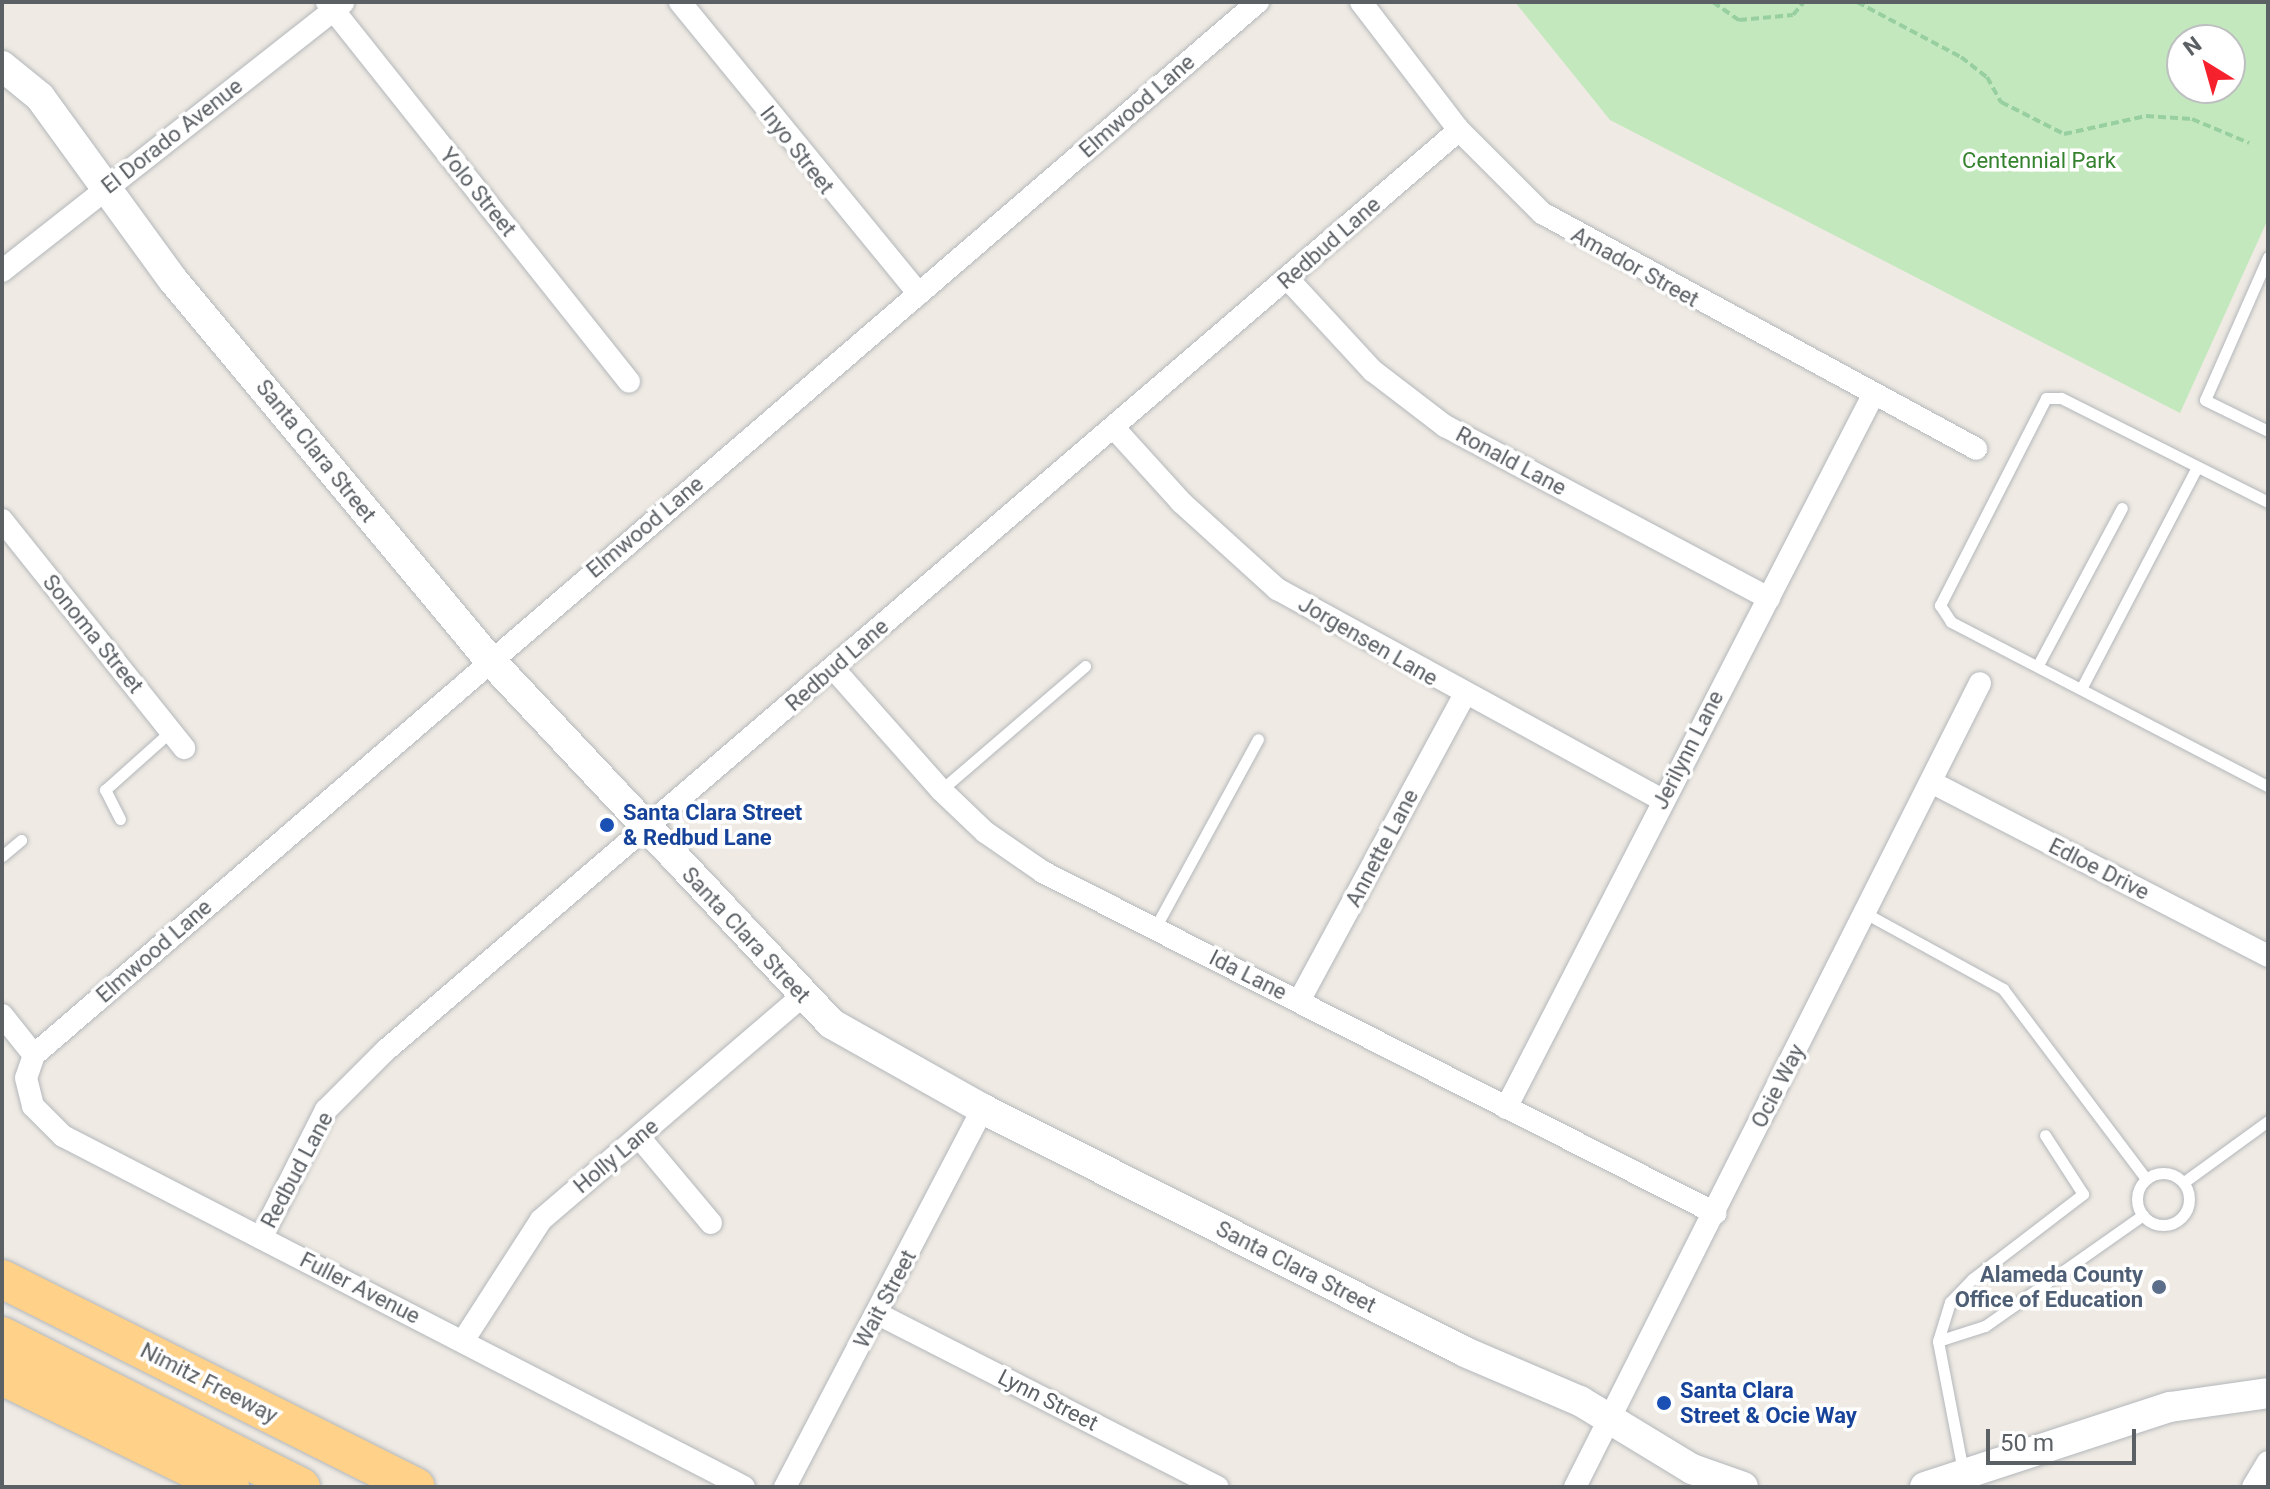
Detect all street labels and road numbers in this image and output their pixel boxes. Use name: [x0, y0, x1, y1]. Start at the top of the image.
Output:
street label: Elmwood Lane: [1074, 49, 1200, 163]
street label: El Dorado Avenue: [96, 73, 248, 199]
street label: Inyo Street: [754, 101, 840, 199]
street label: Yolo Street: [434, 142, 522, 242]
street label: Redbud Lane: [1272, 191, 1386, 295]
street label: Amador Street: [1567, 221, 1703, 313]
street label: Santa Clara Street: [250, 374, 382, 528]
street label: Ronald Lane: [1451, 421, 1571, 501]
street label: Elmwood Lane: [581, 471, 709, 583]
street label: Sonoma Street: [37, 569, 149, 699]
street label: Jorgensen Lane: [1294, 590, 1442, 692]
street label: Redbud Lane: [780, 613, 894, 717]
street label: Jerilynn Lane: [1647, 686, 1729, 814]
street label: Annette Lane: [1340, 785, 1424, 911]
street label: Edloe Drive: [2044, 832, 2154, 906]
street label: Santa Clara Street: [676, 862, 816, 1008]
street label: Elmwood Lane: [91, 894, 217, 1008]
street label: Ida Lane: [1205, 944, 1291, 1006]
street label: Ocie Way: [1746, 1040, 1810, 1132]
street label: Redbud Lane: [255, 1107, 339, 1233]
street label: Holly Lane: [568, 1113, 664, 1199]
street label: Santa Clara Street: [1212, 1215, 1380, 1319]
street label: Wait Street: [848, 1245, 922, 1353]
street label: Fuller Avenue: [296, 1246, 424, 1330]
street label: Nimitz Freeway: [136, 1337, 282, 1429]
street label: Lynn Street: [994, 1364, 1102, 1436]

